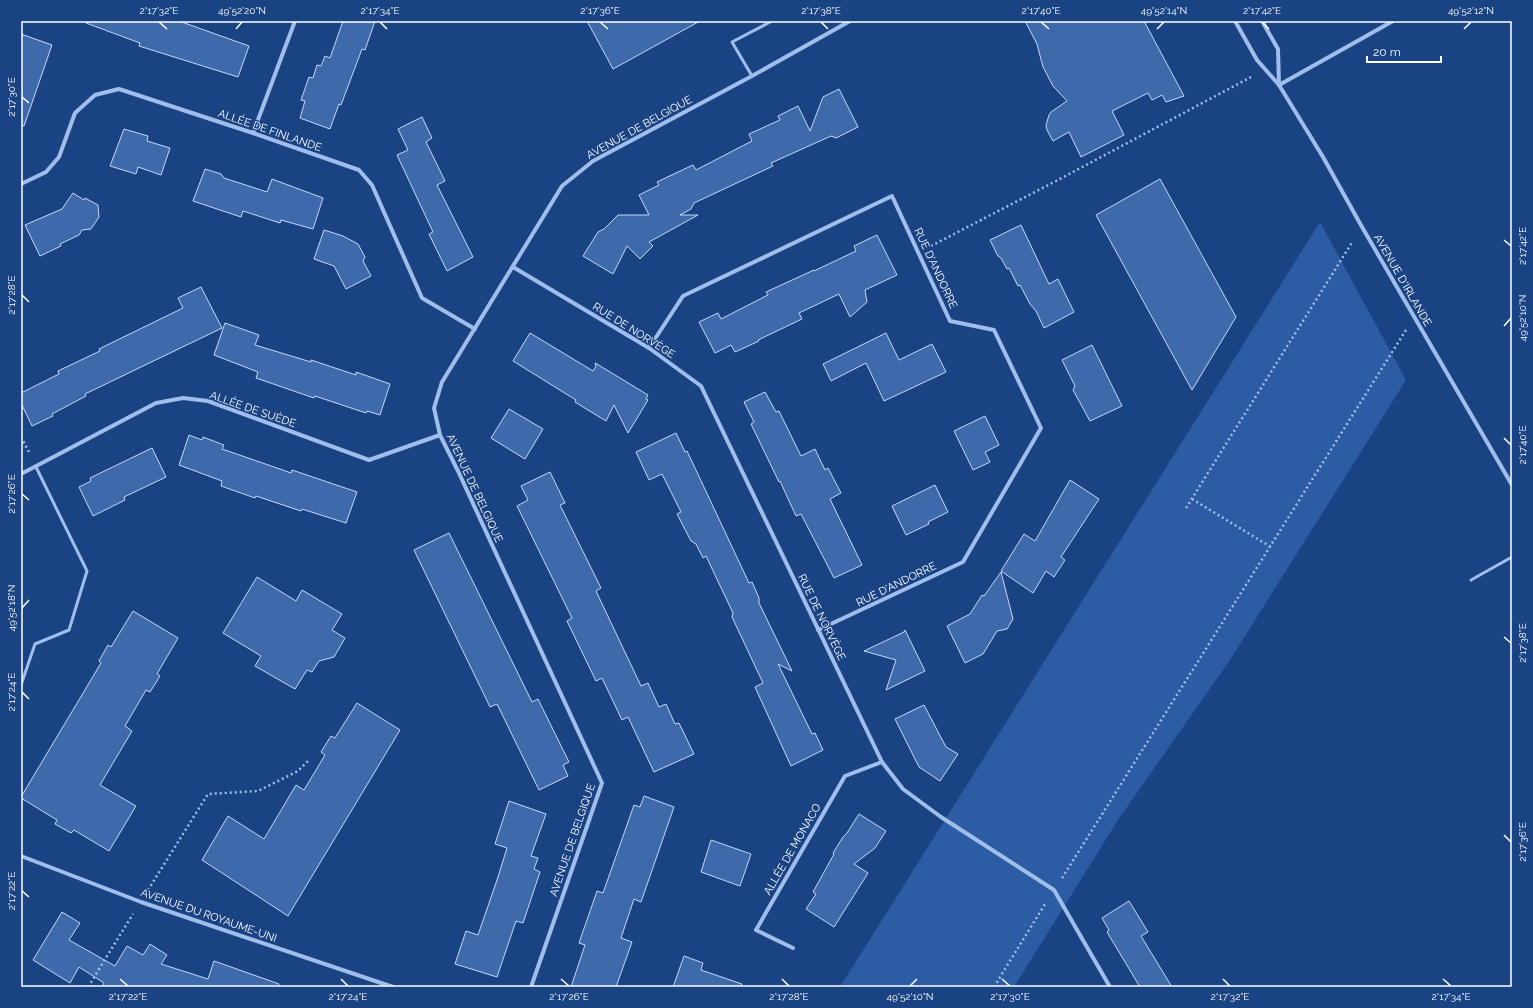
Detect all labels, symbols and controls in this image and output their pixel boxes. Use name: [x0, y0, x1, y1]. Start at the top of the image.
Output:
text: 2°17'32"E: [140, 5, 178, 16]
text: 49°52'20"N: [218, 5, 266, 16]
text: 2°17'34"E: [361, 5, 399, 16]
text: 2°17'36"E: [580, 5, 620, 16]
text: 2°17'38"E: [801, 5, 841, 16]
text: 2°17'40"E: [1021, 5, 1061, 16]
text: 49°52'14"N: [1141, 5, 1187, 16]
text: 2°17'42"E: [1243, 5, 1281, 16]
text: 49°52'12"N: [1448, 5, 1494, 16]
scale bar: [1367, 38, 1441, 64]
text: 20 m: [1373, 45, 1401, 59]
text: 2°17'30"E: [6, 77, 17, 117]
street label: AVENUE DE BELGIQUE: [584, 93, 695, 162]
street label: ALLÉE DE FINLANDE: [216, 106, 324, 154]
street label: RUE D'ANDORRE: [911, 226, 960, 311]
text: 2°17'42"E: [1517, 227, 1528, 265]
street label: AVENUE D'IRLANDE: [1371, 232, 1434, 329]
text: 2°17'28"E: [6, 275, 17, 315]
text: 49°52'10"N: [1517, 294, 1528, 342]
street label: RUE DE NORVÈGE: [590, 299, 678, 361]
street label: ALLÉE DE SUÈDE: [208, 388, 298, 430]
text: 2°17'40"E: [1517, 425, 1528, 465]
street label: AVENUE DE BELGIQUE: [444, 432, 506, 545]
text: 2°17'26"E: [6, 474, 17, 514]
street label: RUE D'ANDORRE: [854, 559, 939, 609]
street label: RUE DE NORVÈGE: [795, 571, 849, 663]
text: 49°52'18"N: [6, 585, 17, 631]
text: 2°17'38"E: [1517, 623, 1528, 663]
text: 2°17'24"E: [6, 673, 17, 711]
street label: AVENUE DE BELGIQUE: [547, 782, 598, 898]
street label: ALLÉE DE MONACO: [760, 801, 824, 897]
text: 2°17'36"E: [1517, 822, 1528, 862]
text: 2°17'22"E: [6, 872, 17, 910]
street label: AVENUE DU ROYAUME-UNI: [139, 886, 279, 945]
text: 2°17'22"E: [109, 991, 147, 1002]
text: 2°17'24"E: [329, 991, 367, 1002]
text: 2°17'26"E: [549, 991, 589, 1002]
text: 2°17'28"E: [769, 991, 809, 1002]
text: 49°52'10"N: [886, 991, 934, 1002]
text: 2°17'30"E: [990, 991, 1030, 1002]
text: 2°17'32"E: [1211, 991, 1249, 1002]
text: 2°17'34"E: [1432, 991, 1470, 1002]

